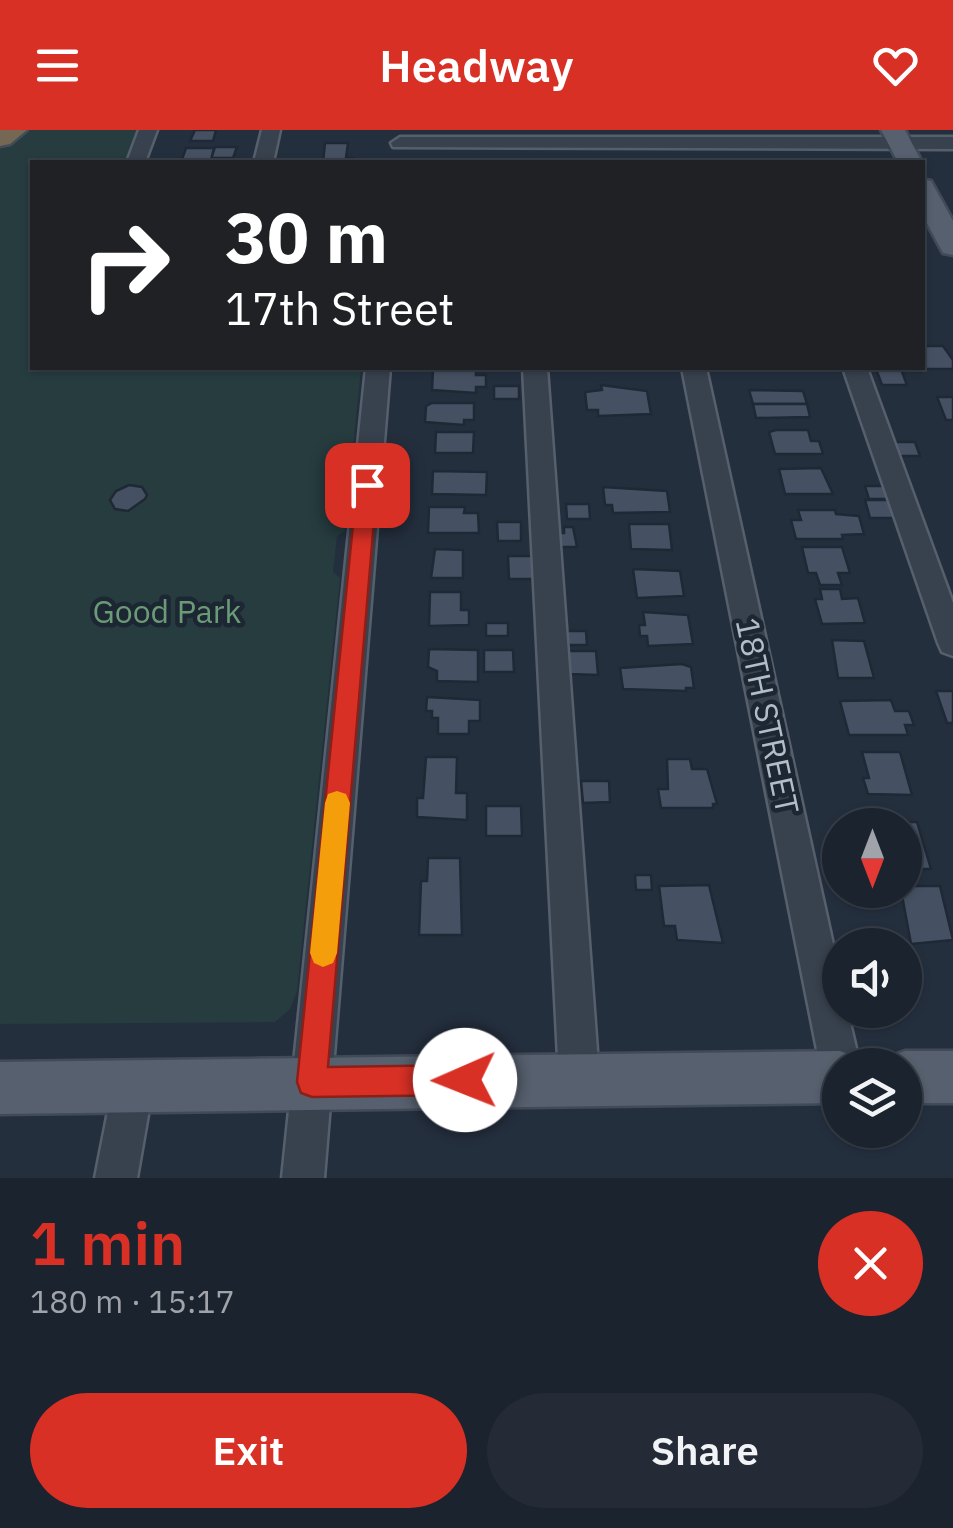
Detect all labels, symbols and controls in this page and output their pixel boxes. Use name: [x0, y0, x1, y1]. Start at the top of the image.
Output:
text: Headway: [379, 36, 574, 94]
icon: menu: [30, 38, 85, 93]
icon: heart: [868, 38, 923, 93]
text: 30 m: [225, 191, 388, 282]
icon: right: [60, 200, 190, 330]
text: 17th Street: [225, 279, 454, 337]
pin: [325, 443, 410, 528]
icon: arrive: [340, 458, 395, 513]
park label: Good Park: [93, 590, 242, 632]
street label: 18TH STREET: [727, 614, 809, 818]
north arrow: [822, 808, 922, 908]
map controls: [822, 808, 922, 1148]
button: sound: [822, 928, 922, 1028]
position arrow: [413, 1028, 517, 1132]
button: layers: [822, 1048, 922, 1148]
text: 1 min: [30, 1203, 185, 1282]
button: close: [818, 1211, 923, 1316]
text: 180 m · 15:17: [30, 1280, 235, 1322]
button: Exit: [30, 1393, 467, 1508]
button: Share: [487, 1393, 923, 1508]

